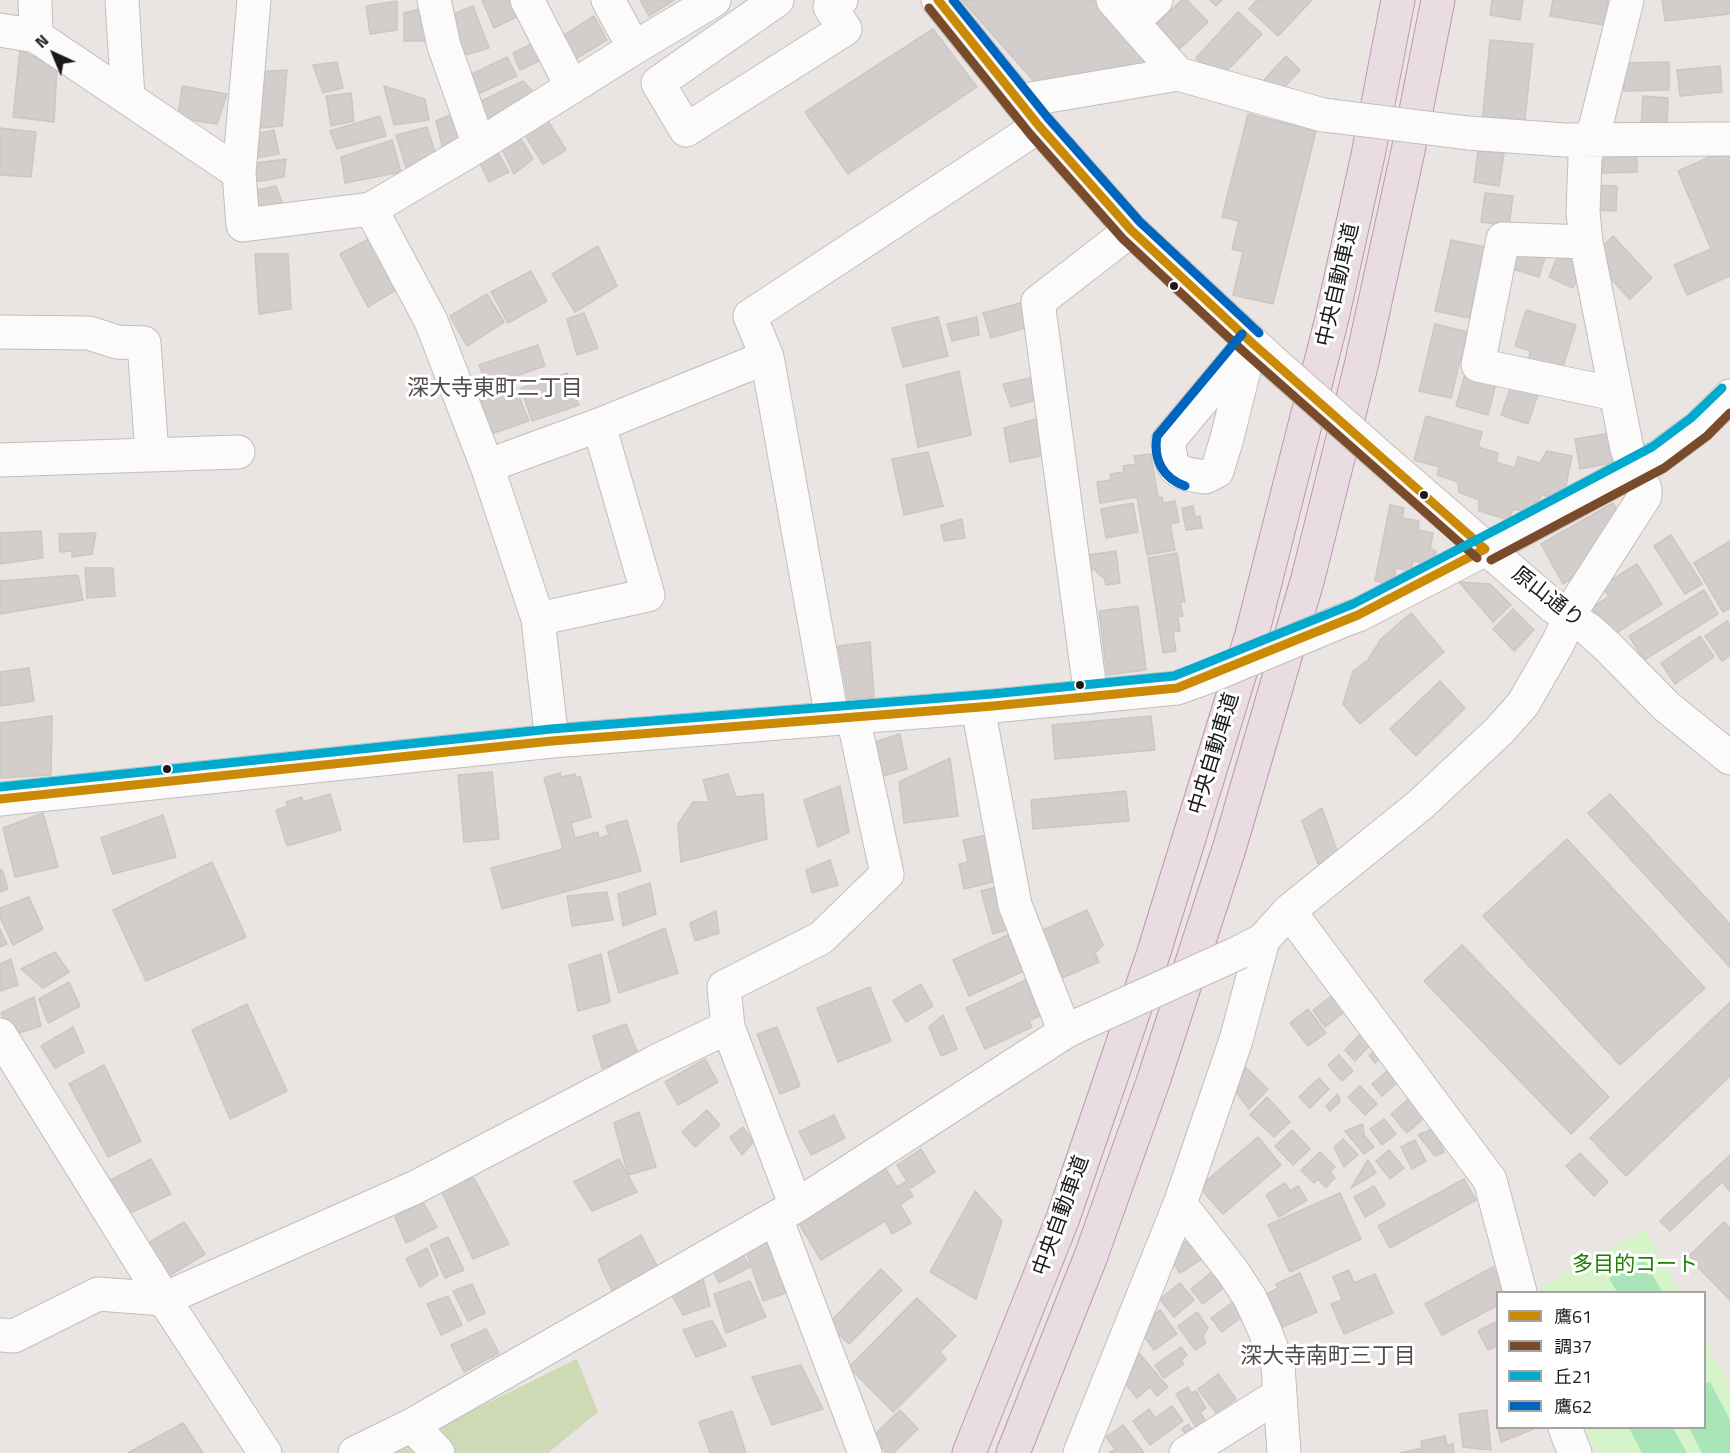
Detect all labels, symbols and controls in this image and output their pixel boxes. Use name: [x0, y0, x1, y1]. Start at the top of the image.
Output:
north arrow: [24, 24, 84, 84]
text: N: [29, 29, 54, 54]
street label: 中央自動車道: [1313, 221, 1365, 349]
unlabelled marker: [1168, 280, 1180, 292]
district label: 深大寺東町二丁目: [407, 377, 583, 403]
unlabelled marker: [1418, 489, 1430, 501]
street label: 原山通り: [1506, 562, 1588, 634]
unlabelled marker: [1074, 679, 1086, 691]
street label: 中央自動車道: [1185, 690, 1245, 818]
unlabelled marker: [161, 763, 173, 775]
street label: 中央自動車道: [1029, 1152, 1095, 1280]
park label: 多目的コート: [1572, 1253, 1698, 1279]
legend: [1496, 1291, 1706, 1429]
text: 鷹61: [1554, 1303, 1592, 1330]
text: 調37: [1554, 1333, 1592, 1360]
district label: 深大寺南町三丁目: [1240, 1345, 1416, 1371]
text: 丘21: [1554, 1363, 1592, 1390]
text: 鷹62: [1554, 1393, 1592, 1420]

